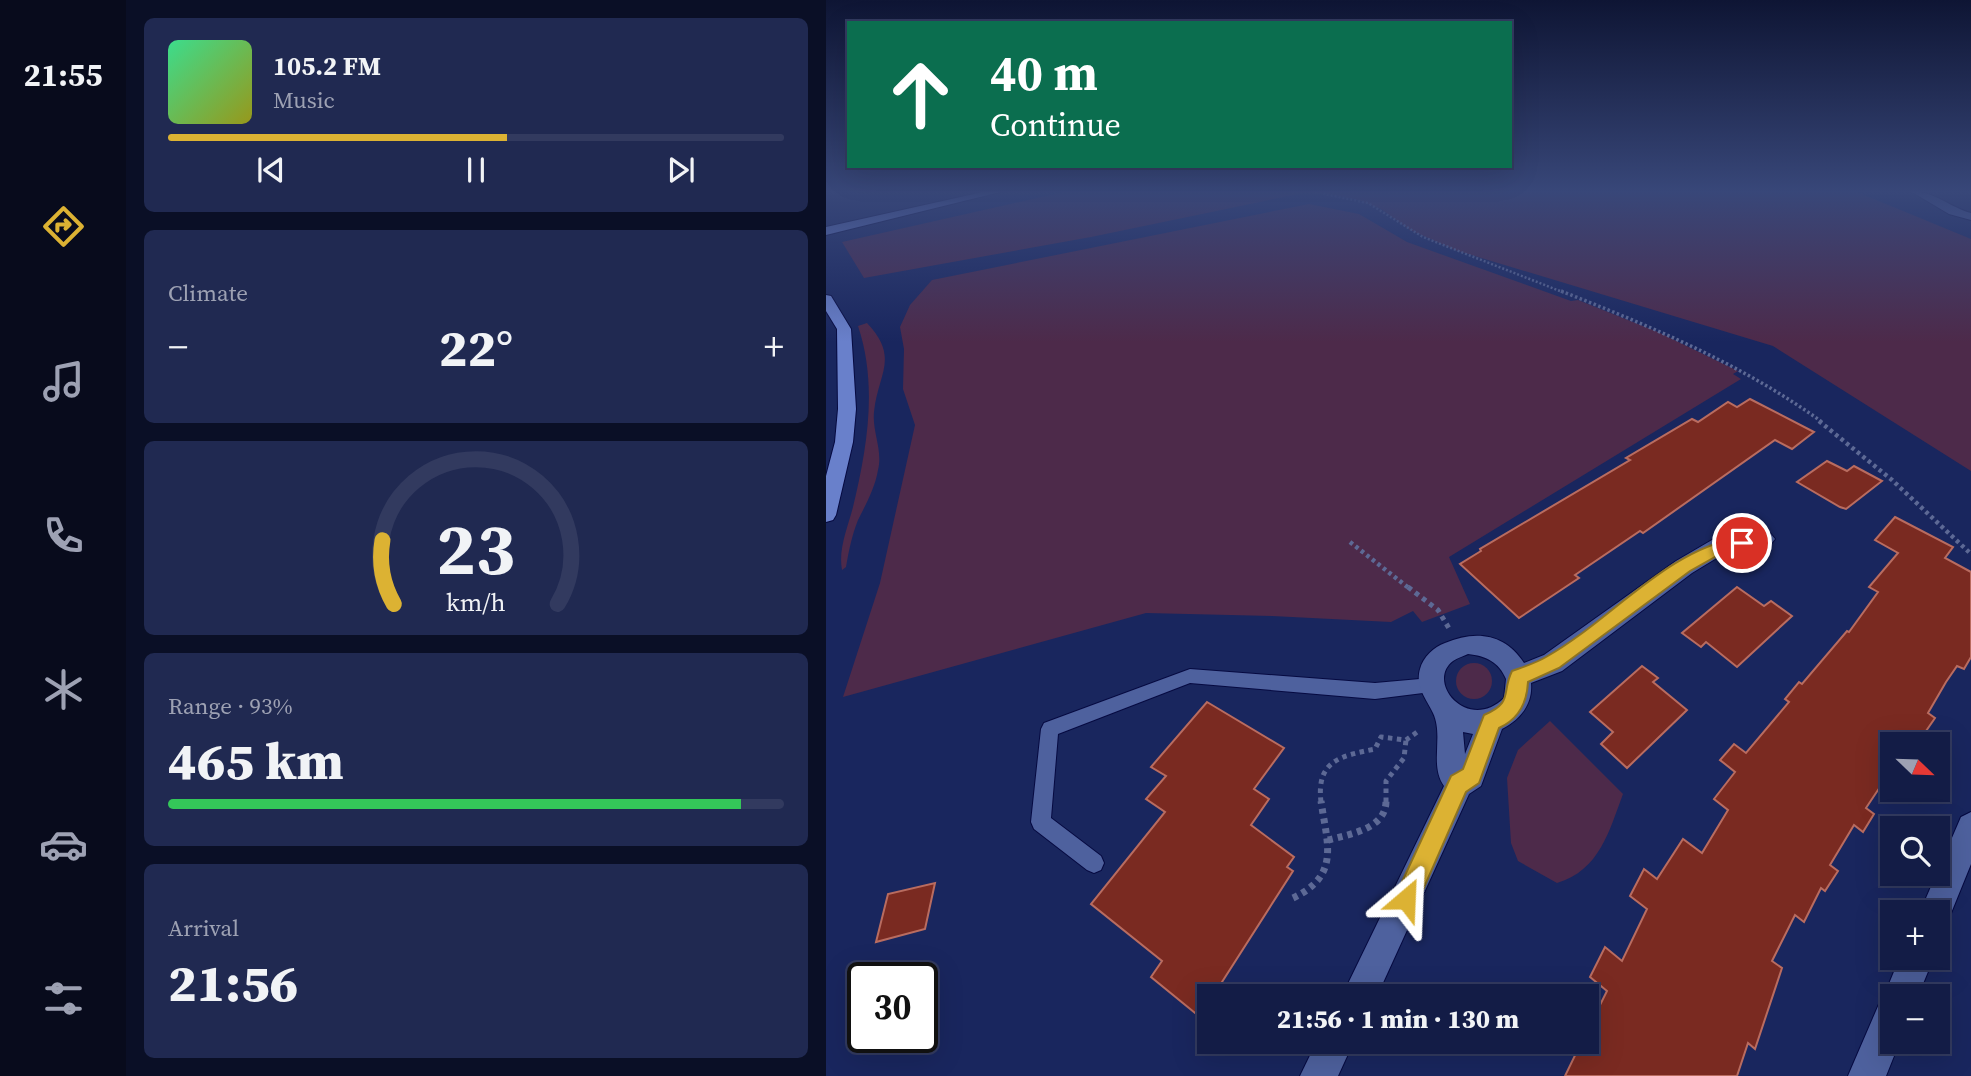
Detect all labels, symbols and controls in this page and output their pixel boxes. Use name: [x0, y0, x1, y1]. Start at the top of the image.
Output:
text: 40 m: [990, 39, 1098, 106]
text: 105.2 FM: [273, 48, 381, 84]
icon: ahead: [875, 49, 966, 140]
text: 21:55: [24, 53, 102, 97]
text: Music: [273, 84, 335, 116]
text: Continue: [990, 103, 1121, 147]
icon: previous: [252, 151, 290, 189]
icon: pause: [457, 151, 495, 189]
icon: next: [662, 151, 700, 189]
icon: directions: [39, 202, 88, 251]
text: Climate: [168, 277, 248, 309]
text: 22°: [439, 312, 513, 383]
text: −: [168, 321, 188, 373]
text: +: [764, 321, 784, 373]
icon: music: [39, 357, 88, 406]
text: 23: [437, 499, 515, 598]
icon: phone: [39, 511, 88, 560]
pin: [1712, 513, 1772, 573]
icon: arrive: [1723, 524, 1761, 562]
text: km/h: [446, 585, 506, 619]
icon: climate: [39, 665, 88, 714]
text: Range · 93%: [168, 690, 293, 722]
text: 465 km: [168, 725, 344, 796]
north arrow: [1880, 732, 1950, 802]
map controls: [1880, 732, 1950, 1054]
button: search: [1880, 816, 1950, 886]
icon: car: [39, 820, 88, 869]
position arrow: [1369, 862, 1443, 936]
button: +: [1880, 900, 1950, 970]
text: Arrival: [168, 912, 239, 944]
text: 21:56: [168, 947, 298, 1018]
speed limit sign: 30: [847, 962, 938, 1053]
icon: filters: [39, 974, 88, 1023]
button: −: [1880, 984, 1950, 1054]
text: 21:56 · 1 min · 130 m: [1277, 1001, 1519, 1037]

